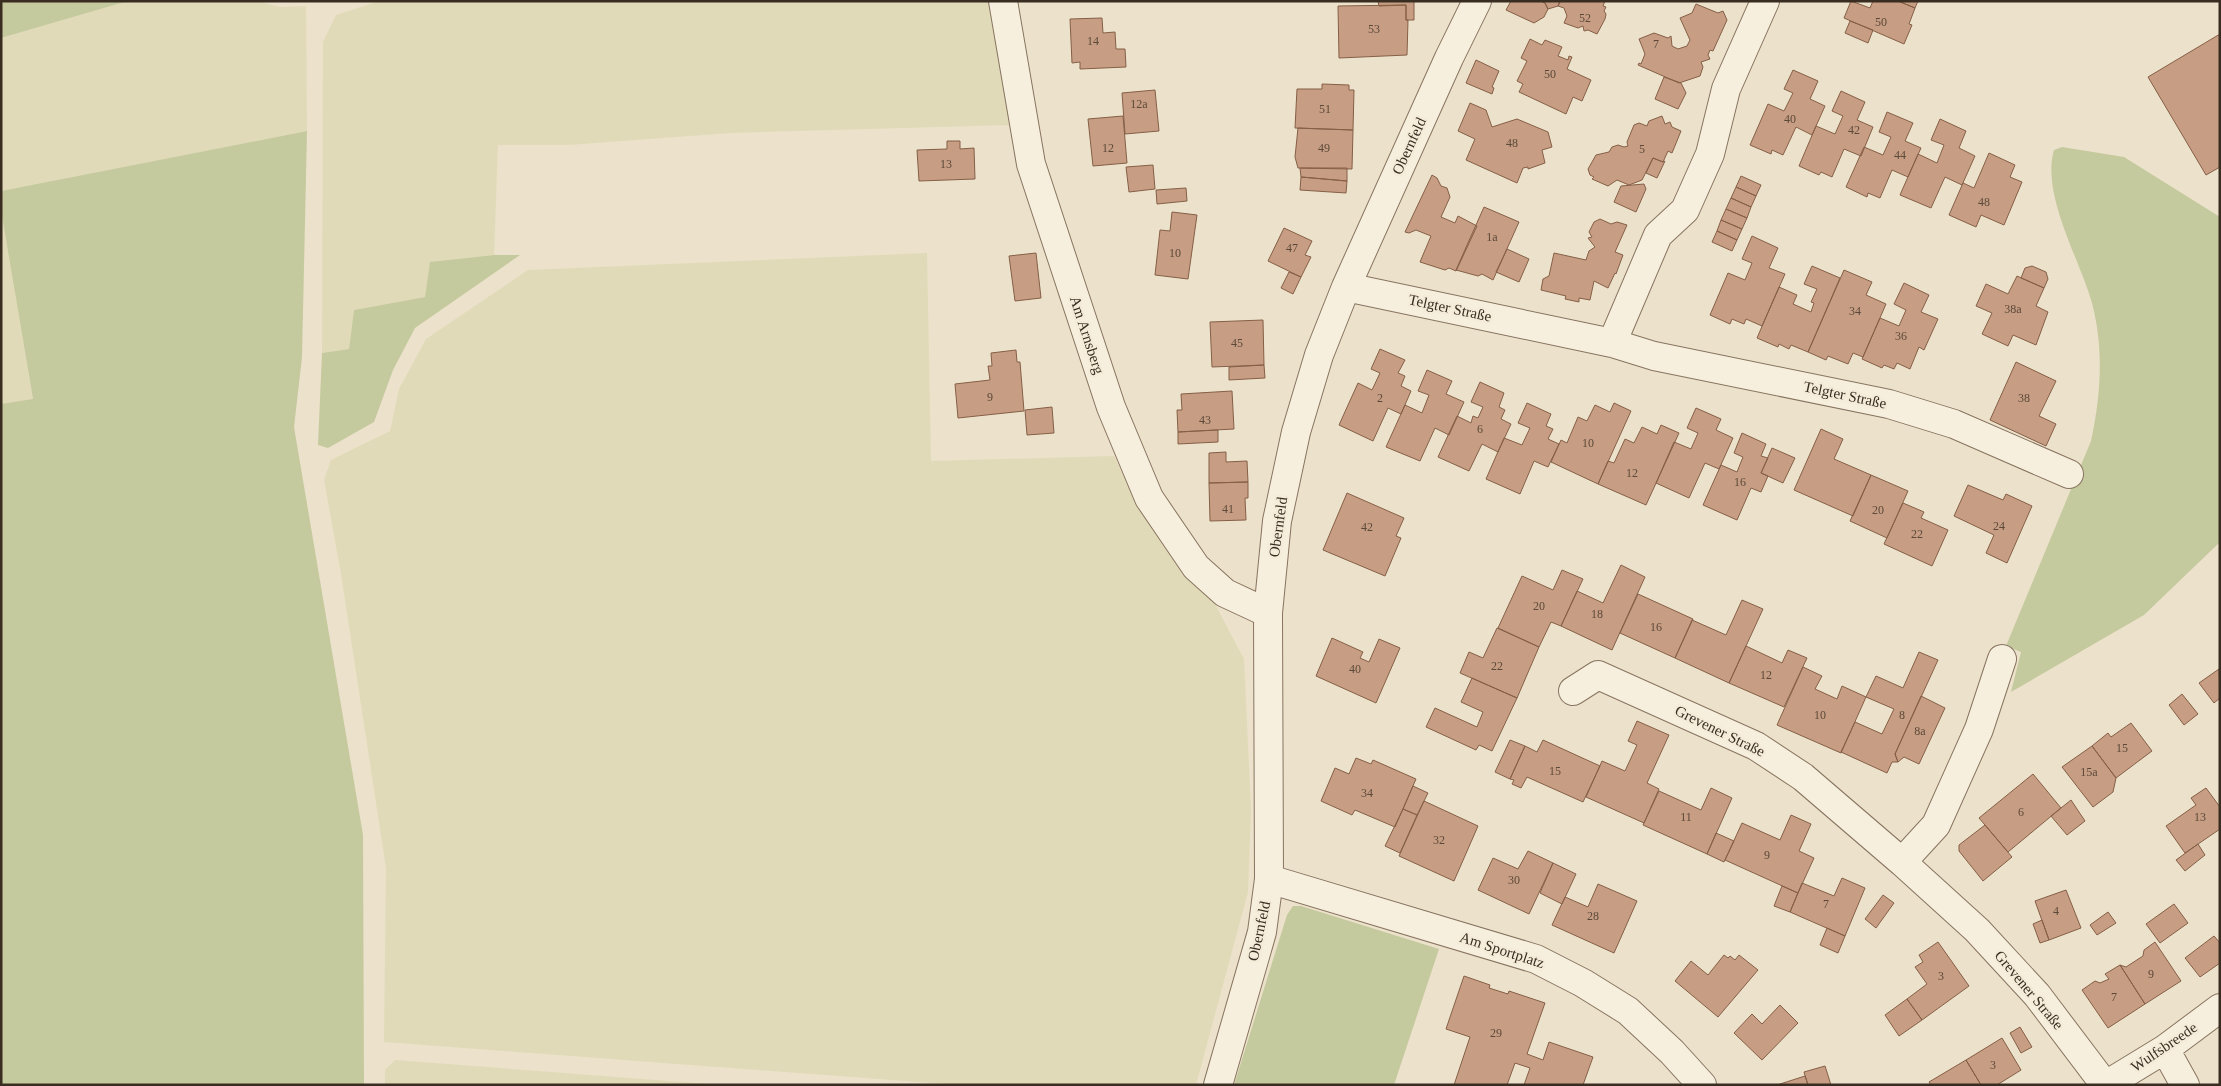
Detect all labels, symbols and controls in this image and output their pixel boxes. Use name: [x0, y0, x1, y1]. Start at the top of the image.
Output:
house number: 52: [1579, 11, 1591, 25]
house number: 50: [1875, 15, 1887, 29]
house number: 53: [1368, 22, 1380, 36]
house number: 14: [1087, 34, 1099, 48]
house number: 7: [1653, 37, 1659, 51]
house number: 50: [1544, 67, 1556, 81]
house number: 12a: [1130, 97, 1148, 111]
house number: 51: [1319, 102, 1331, 116]
house number: 40: [1784, 112, 1796, 126]
street label: Obernfeld: [1389, 115, 1429, 177]
house number: 42: [1848, 123, 1860, 137]
house number: 48: [1506, 136, 1518, 150]
house number: 12: [1102, 141, 1114, 155]
house number: 49: [1318, 141, 1330, 155]
house number: 5: [1639, 142, 1645, 156]
house number: 44: [1894, 148, 1906, 162]
house number: 13: [940, 157, 952, 171]
house number: 48: [1978, 195, 1990, 209]
house number: 1a: [1486, 230, 1498, 244]
house number: 47: [1286, 241, 1298, 255]
house number: 10: [1169, 246, 1181, 260]
street label: Telgter Straße: [1407, 291, 1493, 325]
street label: Am Arnsberg: [1067, 294, 1107, 376]
house number: 38a: [2004, 302, 2022, 316]
house number: 34: [1849, 304, 1861, 318]
house number: 36: [1895, 329, 1907, 343]
house number: 45: [1231, 336, 1243, 350]
street label: Telgter Straße: [1802, 378, 1888, 412]
house number: 9: [987, 390, 993, 404]
house number: 2: [1377, 391, 1383, 405]
house number: 38: [2018, 391, 2030, 405]
house number: 43: [1199, 413, 1211, 427]
house number: 6: [1477, 422, 1483, 436]
house number: 10: [1582, 436, 1594, 450]
house number: 12: [1626, 466, 1638, 480]
house number: 16: [1734, 475, 1746, 489]
street label: Obernfeld: [1266, 495, 1290, 558]
house number: 41: [1222, 502, 1234, 516]
house number: 20: [1872, 503, 1884, 517]
house number: 24: [1993, 519, 2005, 533]
house number: 42: [1361, 520, 1373, 534]
house number: 22: [1911, 527, 1923, 541]
house number: 20: [1533, 599, 1545, 613]
house number: 18: [1591, 607, 1603, 621]
house number: 16: [1650, 620, 1662, 634]
house number: 22: [1491, 659, 1503, 673]
house number: 40: [1349, 662, 1361, 676]
house number: 12: [1760, 668, 1772, 682]
street label: Grevener Straße: [1673, 702, 1768, 760]
house number: 10: [1814, 708, 1826, 722]
house number: 8: [1899, 708, 1905, 722]
house number: 8a: [1914, 724, 1926, 738]
house number: 15: [2116, 741, 2128, 755]
house number: 15: [1549, 764, 1561, 778]
house number: 15a: [2080, 765, 2098, 779]
house number: 34: [1361, 786, 1373, 800]
house number: 6: [2018, 805, 2024, 819]
house number: 11: [1680, 810, 1692, 824]
house number: 13: [2194, 810, 2206, 824]
house number: 32: [1433, 833, 1445, 847]
house number: 9: [1764, 848, 1770, 862]
house number: 30: [1508, 873, 1520, 887]
house number: 7: [1823, 897, 1829, 911]
street label: Obernfeld: [1245, 899, 1273, 962]
house number: 4: [2053, 904, 2059, 918]
house number: 28: [1587, 909, 1599, 923]
street label: Am Sportplatz: [1458, 929, 1547, 971]
street label: Grevener Straße: [1991, 947, 2067, 1033]
house number: 9: [2148, 967, 2154, 981]
house number: 3: [1938, 969, 1944, 983]
house number: 7: [2111, 990, 2117, 1004]
street label: Wulfsbreede: [2128, 1019, 2200, 1075]
house number: 29: [1490, 1026, 1502, 1040]
house number: 3: [1990, 1058, 1996, 1072]

